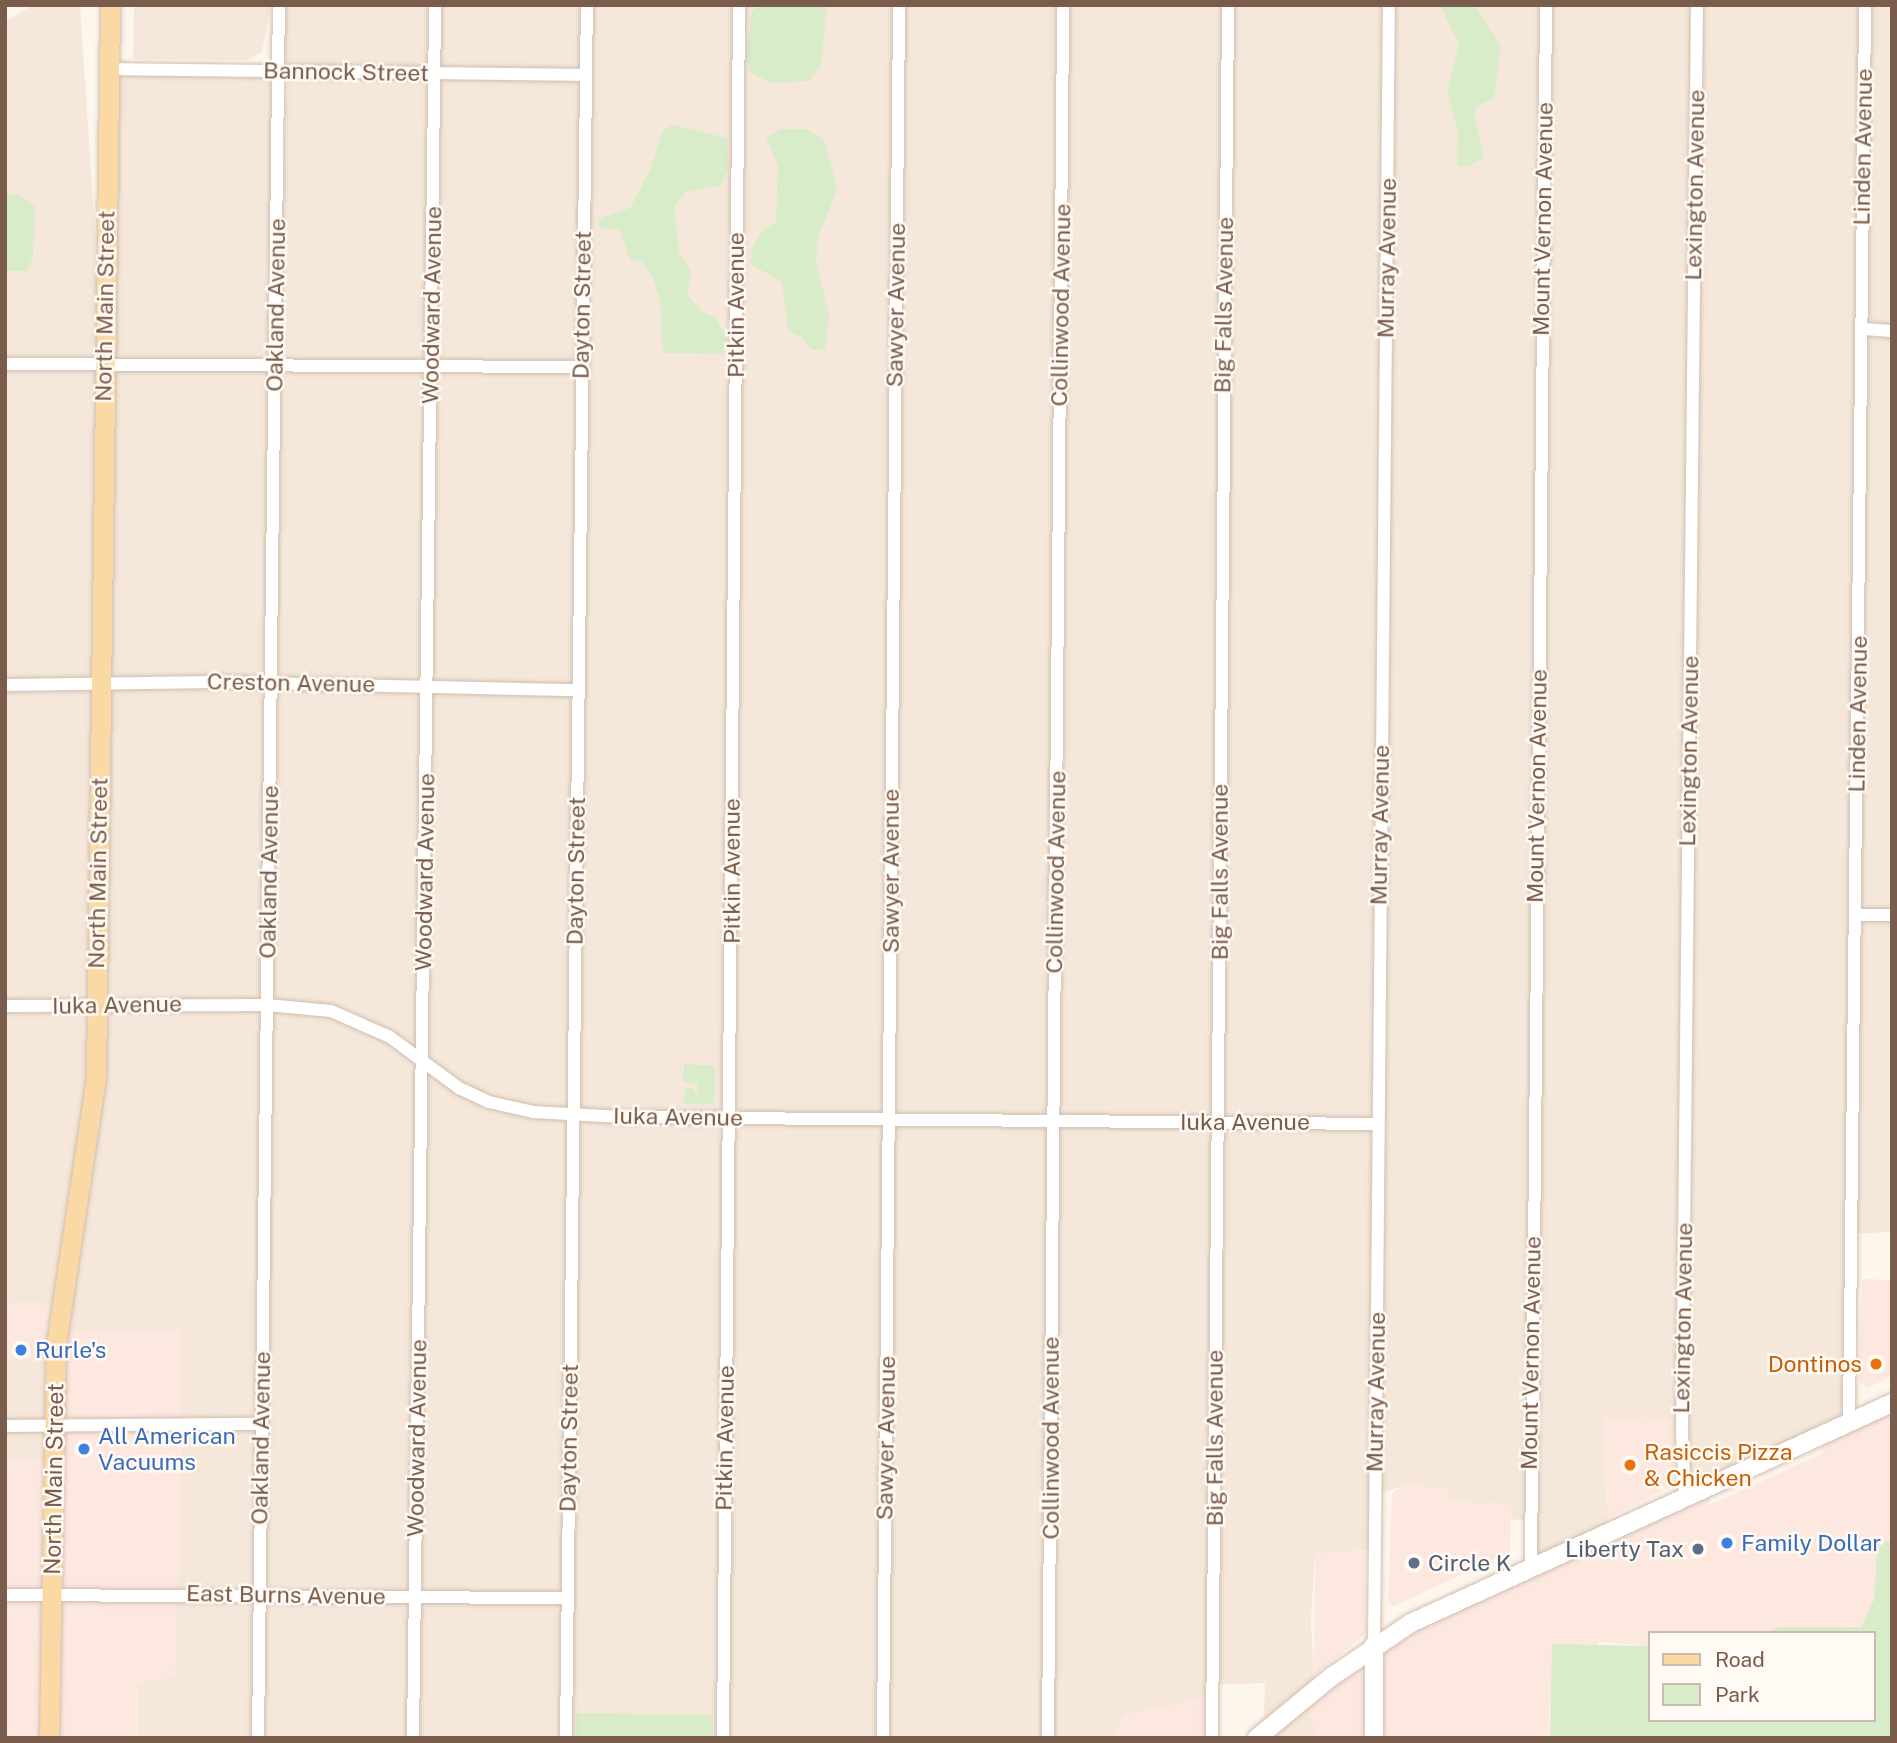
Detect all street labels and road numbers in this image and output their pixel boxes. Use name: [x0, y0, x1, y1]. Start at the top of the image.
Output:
street label: Bannock Street: [263, 57, 429, 87]
street label: Linden Avenue: [1848, 68, 1878, 226]
street label: Lexington Avenue: [1680, 89, 1710, 281]
street label: Mount Vernon Avenue: [1527, 101, 1559, 337]
street label: Murray Avenue: [1372, 177, 1402, 339]
street label: Collinwood Avenue: [1045, 203, 1077, 407]
street label: Woodward Avenue: [416, 206, 448, 404]
street label: North Main Street: [90, 210, 120, 402]
street label: Big Falls Avenue: [1209, 216, 1239, 394]
street label: Oakland Avenue: [261, 218, 291, 392]
street label: Sawyer Avenue: [881, 223, 911, 387]
street label: Dayton Street: [567, 231, 597, 379]
street label: Pitkin Avenue: [722, 232, 750, 378]
street label: Linden Avenue: [1843, 635, 1873, 793]
street label: Lexington Avenue: [1674, 655, 1704, 847]
street label: Creston Avenue: [207, 668, 375, 698]
street label: Mount Vernon Avenue: [1521, 668, 1553, 904]
street label: Murray Avenue: [1365, 744, 1395, 906]
street label: Collinwood Avenue: [1040, 770, 1072, 974]
street label: Woodward Avenue: [409, 773, 441, 971]
street label: North Main Street: [83, 777, 113, 969]
street label: Big Falls Avenue: [1206, 784, 1234, 960]
street label: Oakland Avenue: [254, 785, 284, 959]
street label: Sawyer Avenue: [877, 789, 905, 953]
street label: Dayton Street: [561, 797, 591, 945]
street label: Pitkin Avenue: [718, 798, 746, 944]
street label: Iuka Avenue: [52, 990, 182, 1020]
street label: Iuka Avenue: [613, 1102, 743, 1132]
street label: Iuka Avenue: [1180, 1108, 1310, 1136]
street label: Lexington Avenue: [1668, 1222, 1698, 1414]
street label: Mount Vernon Avenue: [1515, 1235, 1547, 1471]
street label: Murray Avenue: [1361, 1311, 1391, 1473]
street label: Collinwood Avenue: [1037, 1336, 1065, 1540]
street label: Woodward Avenue: [401, 1339, 433, 1537]
street label: Big Falls Avenue: [1201, 1350, 1229, 1526]
street label: Oakland Avenue: [246, 1351, 276, 1525]
street label: Sawyer Avenue: [871, 1356, 901, 1520]
street label: Dayton Street: [554, 1364, 584, 1512]
street label: Pitkin Avenue: [710, 1365, 740, 1511]
street label: North Main Street: [39, 1383, 69, 1575]
street label: East Burns Avenue: [186, 1579, 386, 1611]

